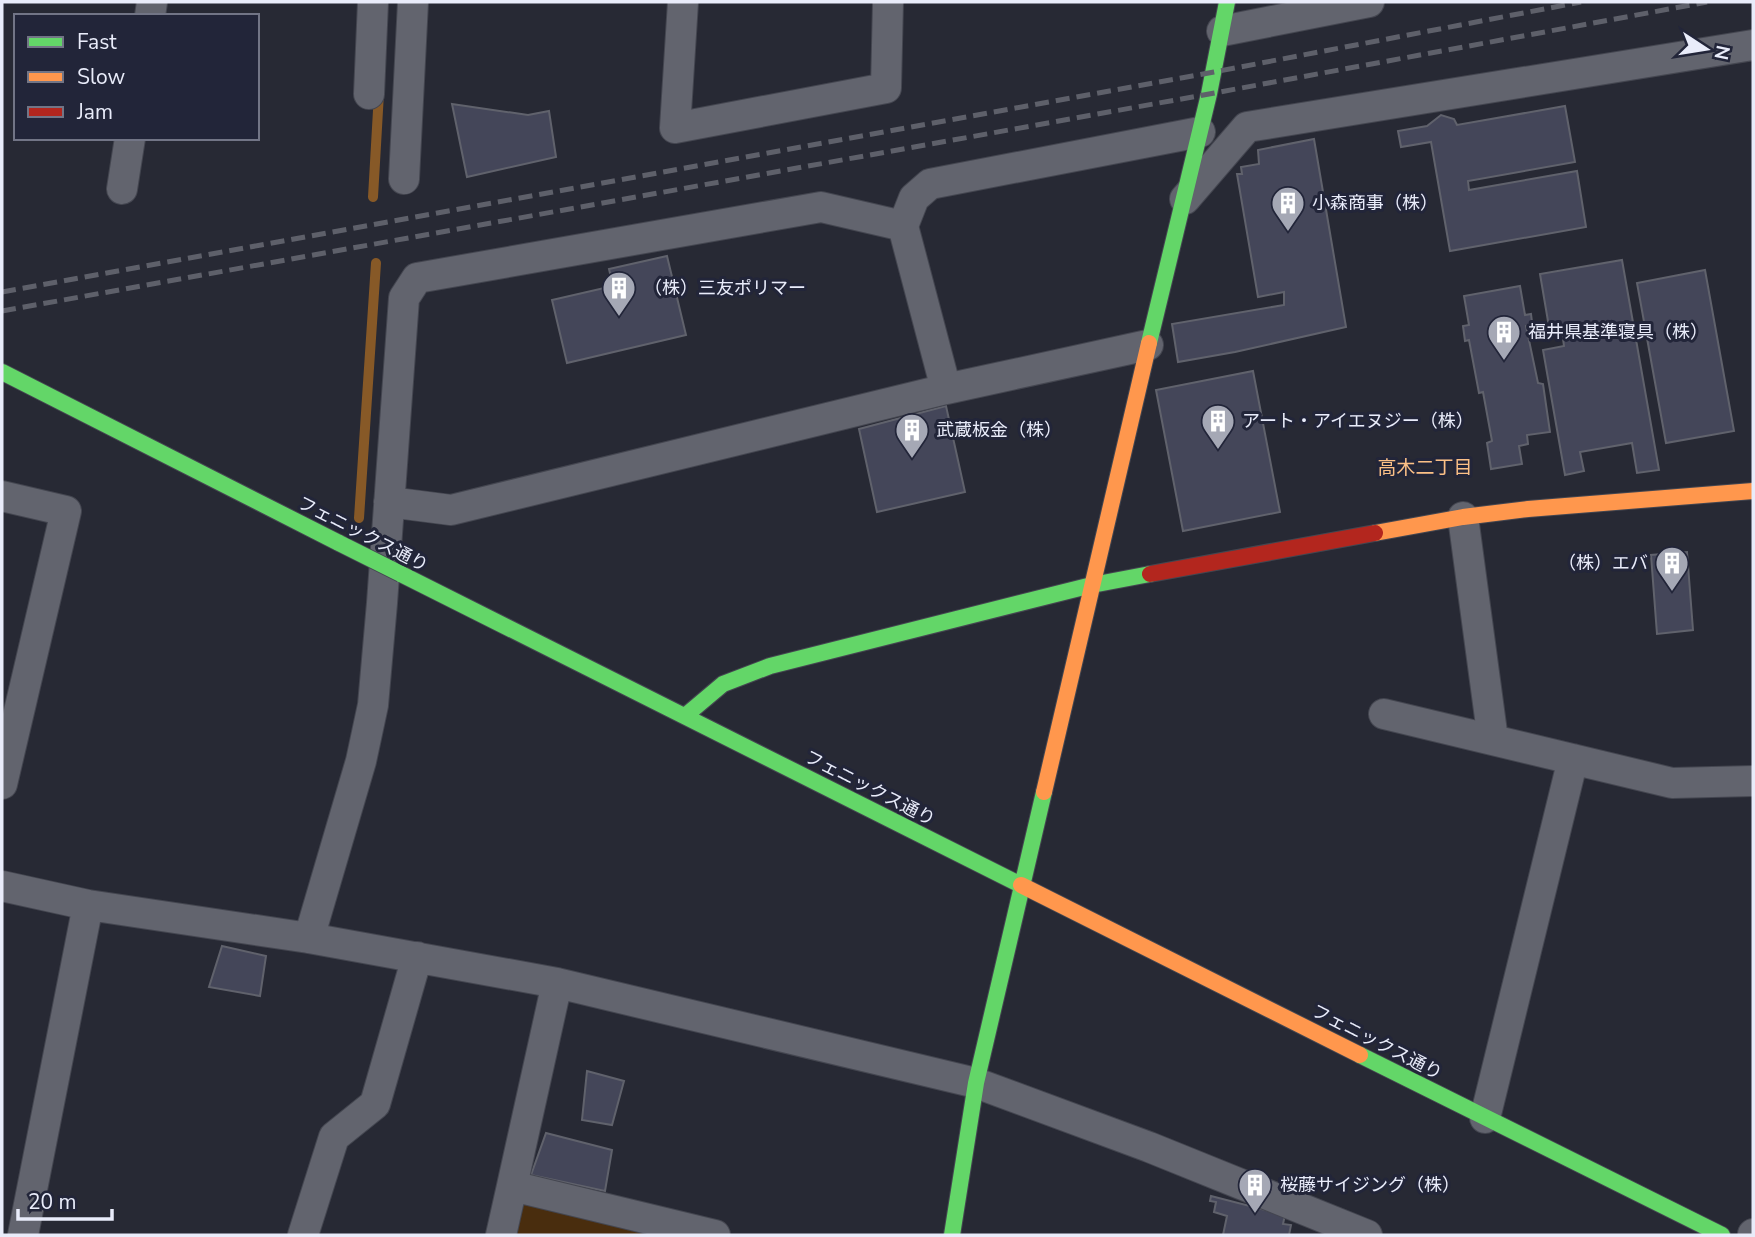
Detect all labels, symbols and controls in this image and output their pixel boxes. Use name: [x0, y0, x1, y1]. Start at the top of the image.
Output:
legend: [14, 14, 259, 140]
north arrow: [1671, 14, 1741, 84]
text: Fast: [77, 28, 117, 56]
text: N: [1707, 43, 1736, 62]
text: Slow: [77, 63, 126, 91]
text: Jam: [76, 98, 113, 126]
building icon: 小森商事（株）: [1269, 184, 1307, 233]
place label: 小森商事（株）: [1312, 191, 1438, 215]
building icon: （株）三友ポリマー: [600, 269, 638, 318]
place label: （株）三友ポリマー: [644, 276, 806, 300]
building icon: 福井県基準寝具（株）: [1485, 313, 1523, 362]
place label: 福井県基準寝具（株）: [1528, 320, 1708, 344]
building icon: アート・アイエヌジー（株）: [1199, 402, 1237, 451]
place label: アート・アイエヌジー（株）: [1242, 409, 1474, 433]
building icon: 武蔵板金（株）: [893, 411, 931, 460]
place label: 武蔵板金（株）: [936, 418, 1062, 442]
district label: 高木二丁目: [1377, 455, 1473, 481]
street label: フェニックス通り: [294, 491, 432, 577]
building icon: （株）エバ: [1653, 544, 1691, 593]
place label: （株）エバ: [1558, 551, 1648, 575]
street label: フェニックス通り: [801, 745, 939, 831]
street label: フェニックス通り: [1308, 999, 1446, 1085]
building icon: 桜藤サイジング（株）: [1236, 1166, 1274, 1215]
place label: 桜藤サイジング（株）: [1280, 1173, 1460, 1197]
scale bar: [18, 1178, 112, 1222]
text: 20 m: [28, 1188, 77, 1216]

